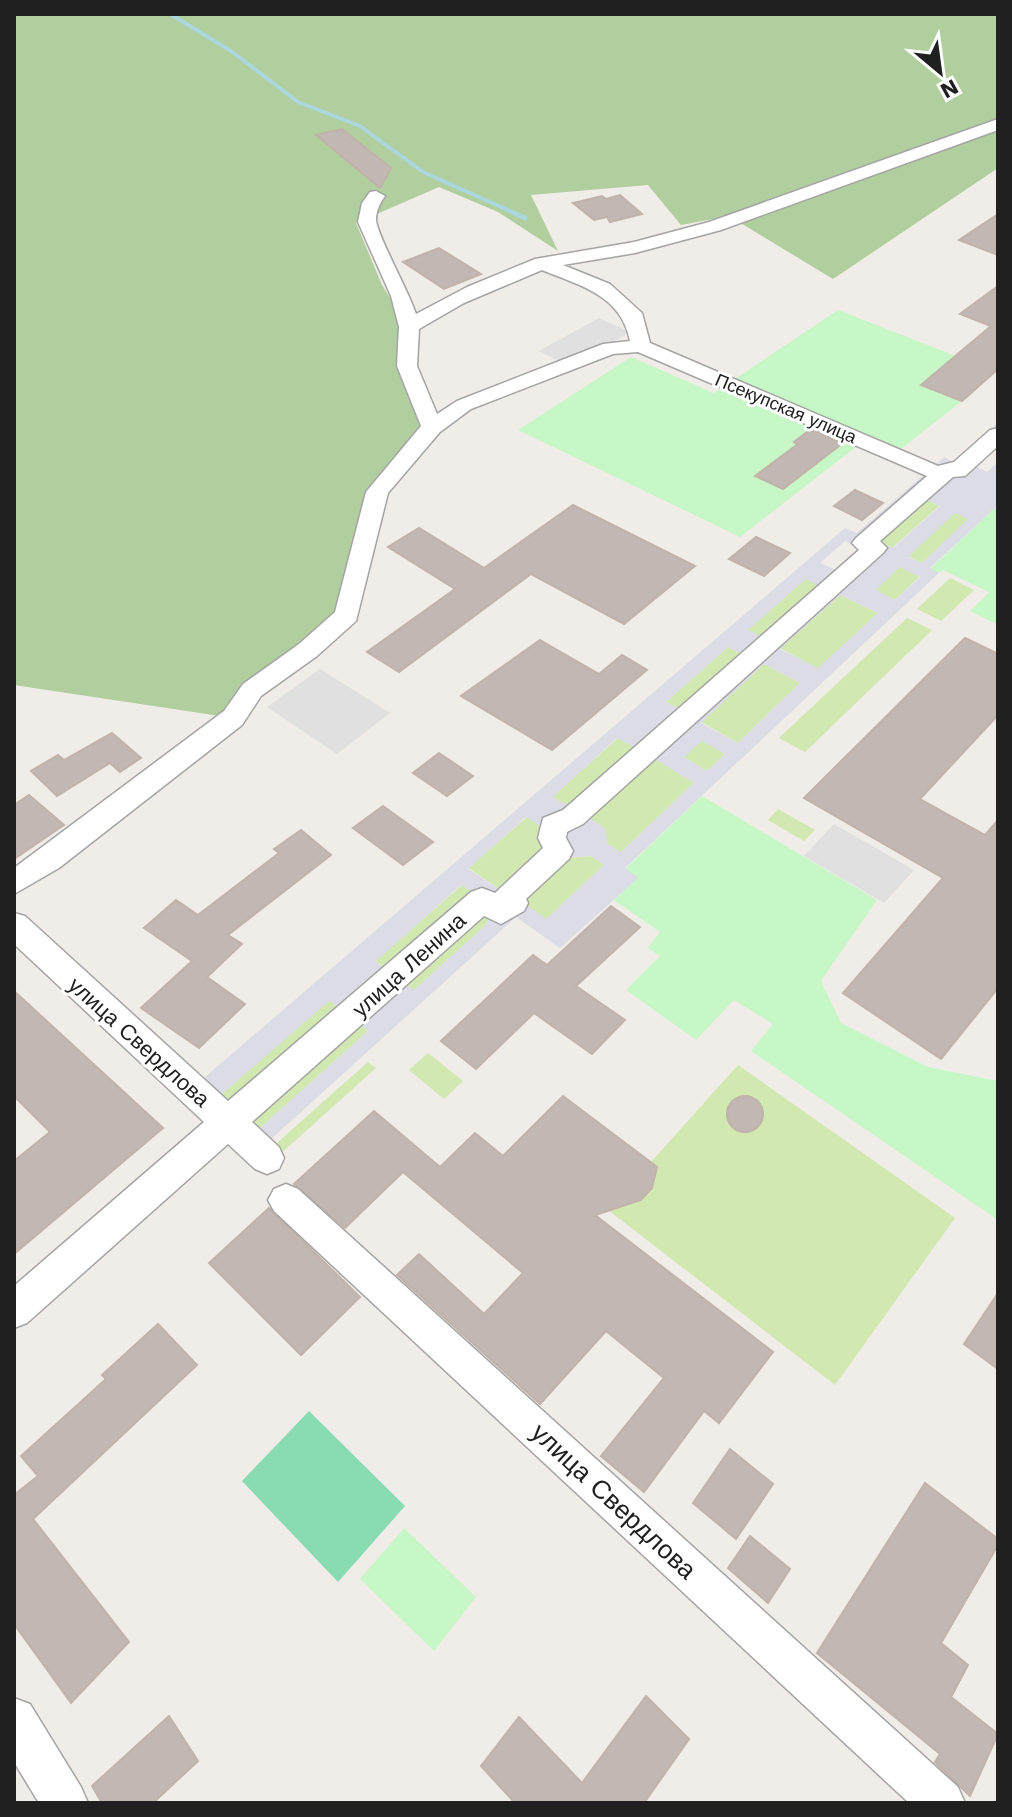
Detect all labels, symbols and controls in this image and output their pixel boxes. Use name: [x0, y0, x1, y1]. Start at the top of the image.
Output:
north arrow: [900, 32, 980, 112]
text: N: [936, 74, 963, 104]
street label: Псекупская улица: [712, 369, 861, 448]
street label: улица Ленина: [347, 907, 471, 1022]
street label: улица Свердлова: [63, 972, 215, 1112]
street label: улица Свердлова: [525, 1417, 703, 1585]

